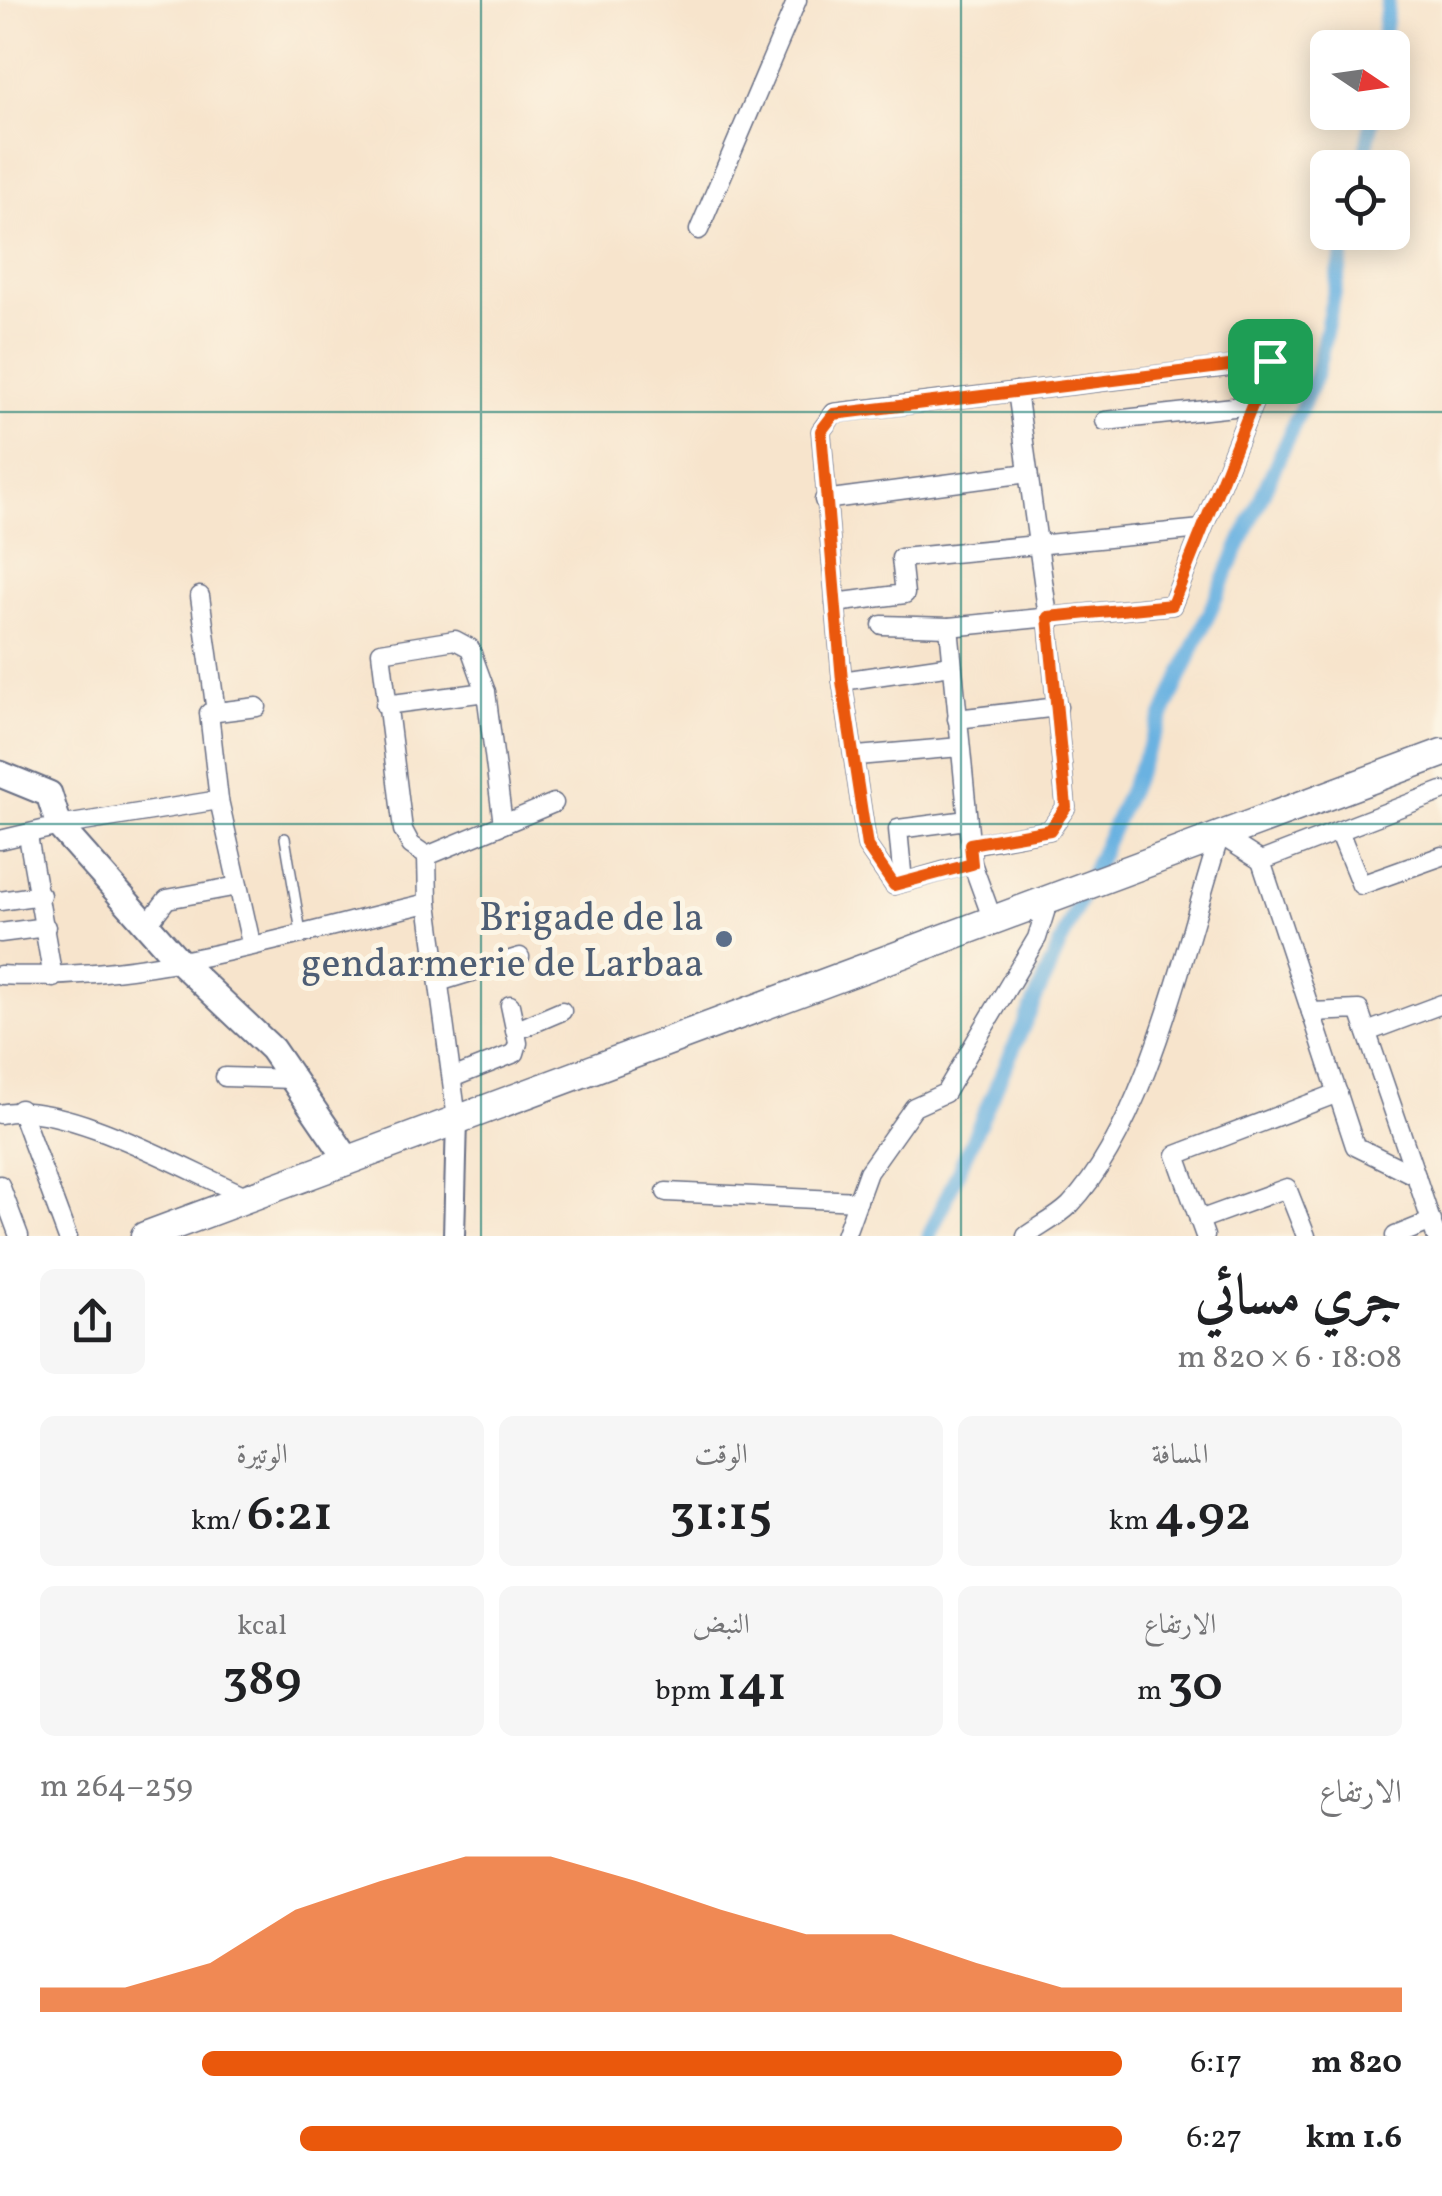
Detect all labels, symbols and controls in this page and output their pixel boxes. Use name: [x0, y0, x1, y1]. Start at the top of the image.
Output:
north arrow: [1310, 30, 1410, 130]
map controls: [1310, 30, 1410, 250]
button: locate: [1310, 150, 1410, 250]
pin: [1228, 319, 1313, 404]
icon: arrive: [1243, 334, 1298, 389]
place label: Brigade de la gendarmerie de Larbaa: [301, 892, 704, 994]
marker: Brigade de la gendarmerie de Larbaa: [713, 928, 735, 950]
text: جري مسائي: [1195, 1261, 1402, 1337]
button: share: [40, 1269, 145, 1374]
text: 18:08 · 6 × 820 m: [1178, 1337, 1402, 1381]
text: الوتيرة: [236, 1436, 288, 1475]
text: الوقت: [694, 1436, 748, 1475]
text: المسافة: [1151, 1436, 1209, 1475]
text: 6:21: [247, 1481, 333, 1551]
text: 31:15: [670, 1481, 772, 1551]
text: 4.92: [1154, 1481, 1251, 1551]
text: /km: [191, 1502, 247, 1541]
text: km: [1109, 1502, 1154, 1541]
text: النبض: [692, 1606, 750, 1645]
text: الارتفاع: [1144, 1606, 1216, 1645]
text: kcal: [237, 1607, 287, 1646]
text: 389: [222, 1646, 302, 1716]
text: 141: [717, 1651, 787, 1721]
text: 30: [1168, 1651, 1223, 1721]
text: bpm: [655, 1672, 717, 1711]
text: m: [1137, 1672, 1168, 1711]
text: 259–264 m: [40, 1766, 193, 1810]
text: الارتفاع: [1319, 1772, 1402, 1816]
text: 6:17: [1190, 2042, 1242, 2086]
text: 820 m: [1311, 2042, 1402, 2086]
text: 6:27: [1186, 2117, 1242, 2161]
text: 1.6 km: [1306, 2117, 1402, 2161]

